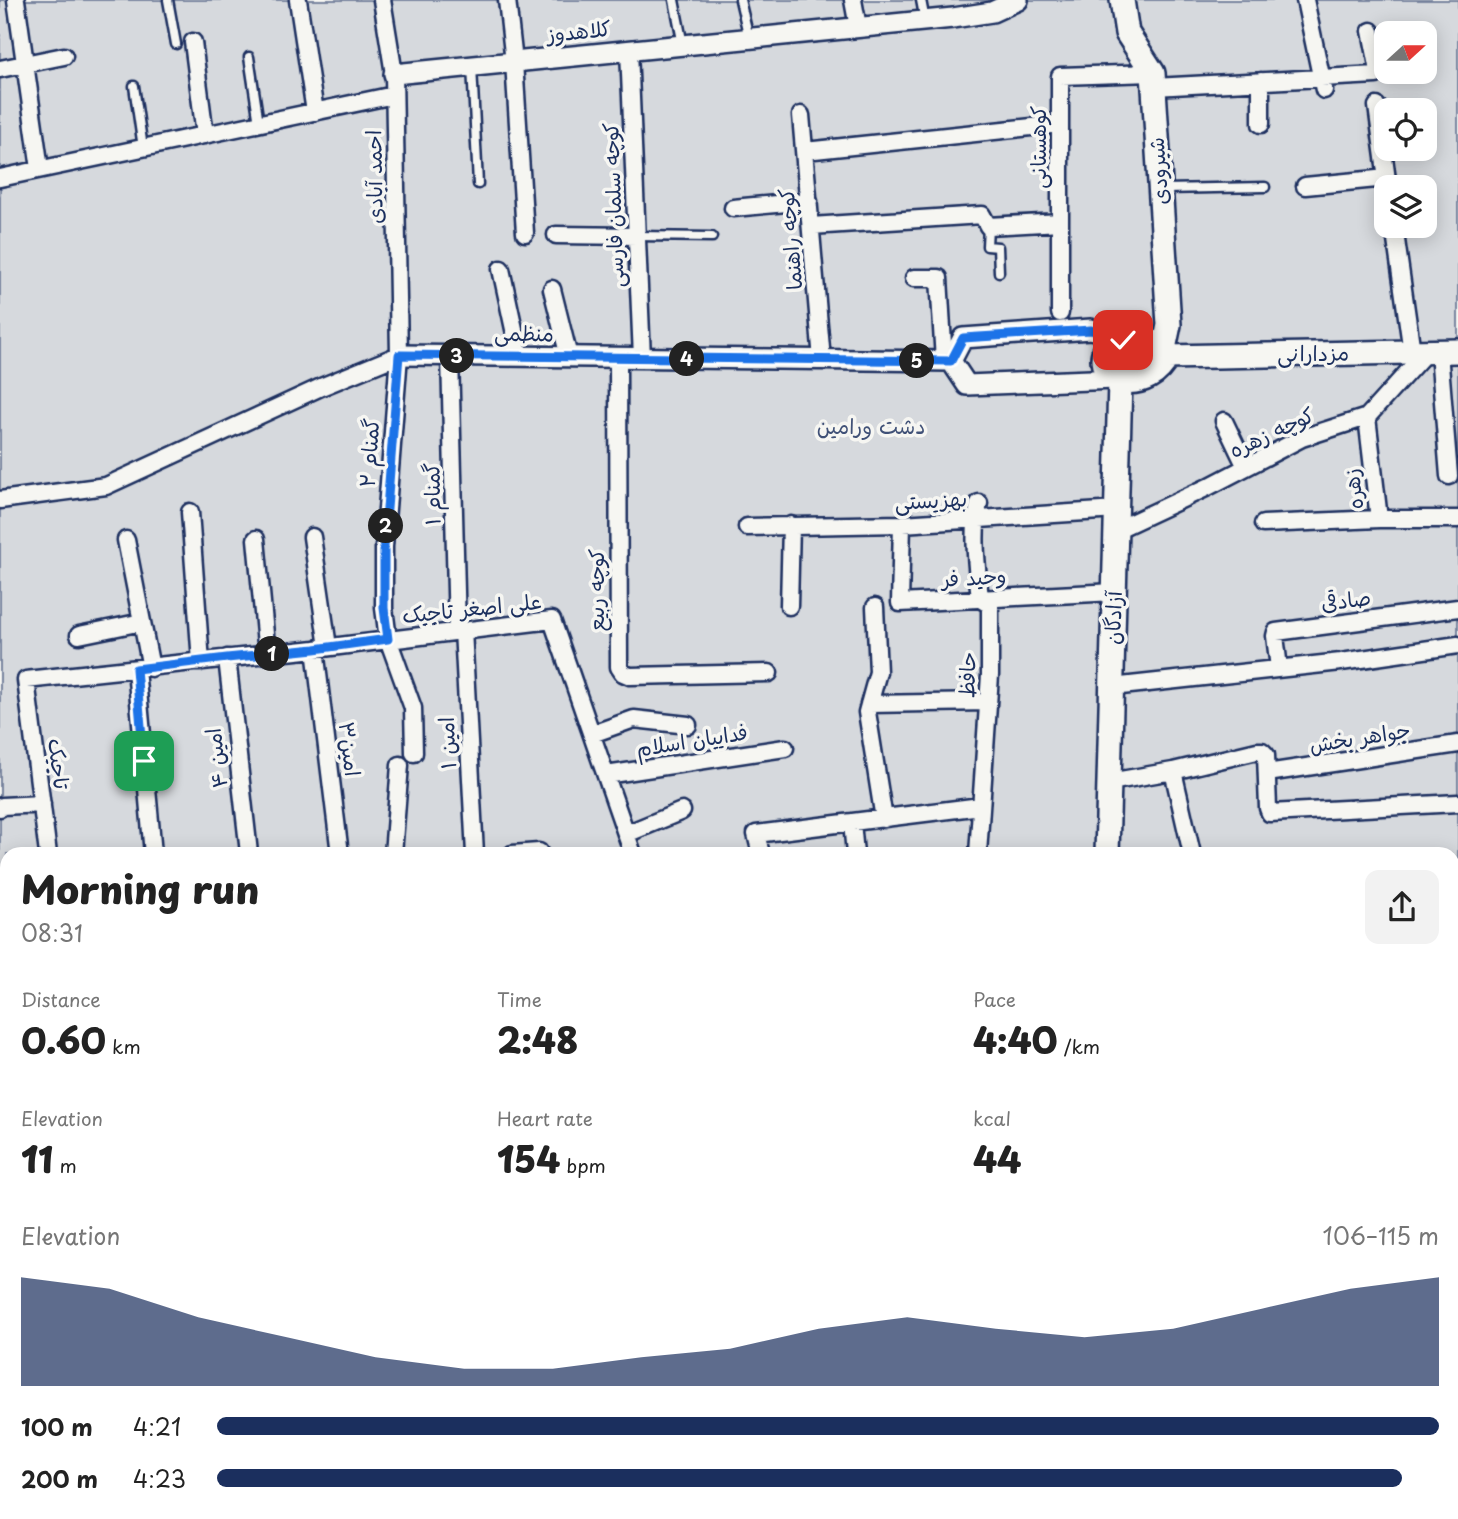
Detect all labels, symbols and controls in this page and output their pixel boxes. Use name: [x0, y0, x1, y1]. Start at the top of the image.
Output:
street label: کلاهدوز: [543, 11, 612, 49]
north arrow: [1374, 21, 1437, 84]
map controls: [1374, 21, 1437, 238]
button: locate: [1374, 98, 1437, 161]
street label: کوهستانی: [1021, 105, 1053, 189]
street label: کوچه سلمان فارسی: [593, 122, 631, 288]
street label: احمد آبادی: [356, 130, 390, 224]
street label: شیرودی: [1139, 136, 1175, 206]
button: layers: [1374, 175, 1437, 238]
street label: کوچه راهنما: [769, 187, 809, 291]
pin: [1093, 310, 1153, 370]
street label: منظمی: [494, 315, 554, 349]
icon: check: [1104, 321, 1142, 359]
street label: مزدارانی: [1277, 335, 1349, 369]
pin: 3: [440, 338, 475, 374]
text: 3: [450, 341, 463, 369]
pin: 4: [670, 342, 704, 376]
text: 4: [680, 344, 693, 372]
pin: 5: [900, 344, 934, 378]
text: 5: [910, 346, 923, 374]
street label: کوچه زهره: [1223, 398, 1319, 465]
park label: دشت ورامین: [817, 409, 925, 441]
street label: گمنام ۲: [350, 417, 388, 489]
street label: گمنام ۱: [414, 462, 450, 526]
street label: زهره: [1334, 467, 1370, 512]
street label: بهزیستی: [894, 481, 968, 517]
pin: 2: [368, 508, 404, 544]
text: 2: [379, 511, 392, 539]
street label: کوچه ربیع: [579, 548, 612, 632]
street label: وحید فر: [939, 558, 1007, 594]
street label: صادقی: [1319, 580, 1373, 618]
street label: علی اصغر تاجیک: [400, 584, 543, 630]
street label: آزادگان: [1095, 590, 1129, 645]
pin: 1: [254, 636, 290, 672]
text: 1: [267, 639, 276, 667]
street label: حافظ: [949, 651, 983, 699]
street label: جواهر بخش: [1307, 712, 1413, 760]
street label: فداییان اسلام: [634, 714, 750, 766]
street label: امین ۱: [429, 716, 463, 770]
street label: امین۳: [332, 720, 370, 778]
street label: امین ۴: [195, 726, 235, 790]
pin: [114, 731, 174, 791]
street label: تاجیک: [41, 736, 79, 792]
icon: arrive: [125, 742, 163, 780]
text: Morning run: [21, 860, 259, 917]
button: share: [1365, 870, 1439, 944]
text: 08:31: [21, 915, 83, 950]
text: Distance: [21, 985, 101, 1013]
text: Time: [497, 985, 542, 1013]
text: Pace: [973, 985, 1016, 1013]
text: 0.60: [21, 1013, 106, 1066]
text: 2:48: [497, 1013, 578, 1066]
text: 4:40: [973, 1013, 1058, 1066]
text: km: [106, 1032, 141, 1060]
text: /km: [1058, 1032, 1100, 1060]
text: Elevation: [21, 1104, 103, 1132]
text: Heart rate: [497, 1104, 593, 1132]
text: kcal: [973, 1104, 1011, 1132]
text: 11: [21, 1132, 53, 1185]
text: 154: [497, 1132, 560, 1185]
text: 44: [973, 1132, 1021, 1185]
text: m: [53, 1151, 77, 1179]
text: bpm: [560, 1151, 606, 1179]
text: Elevation: [21, 1218, 120, 1253]
text: 106–115 m: [1323, 1218, 1439, 1253]
text: 100 m: [21, 1409, 93, 1444]
text: 4:21: [133, 1409, 181, 1444]
text: 200 m: [21, 1461, 98, 1496]
text: 4:23: [133, 1461, 186, 1496]

